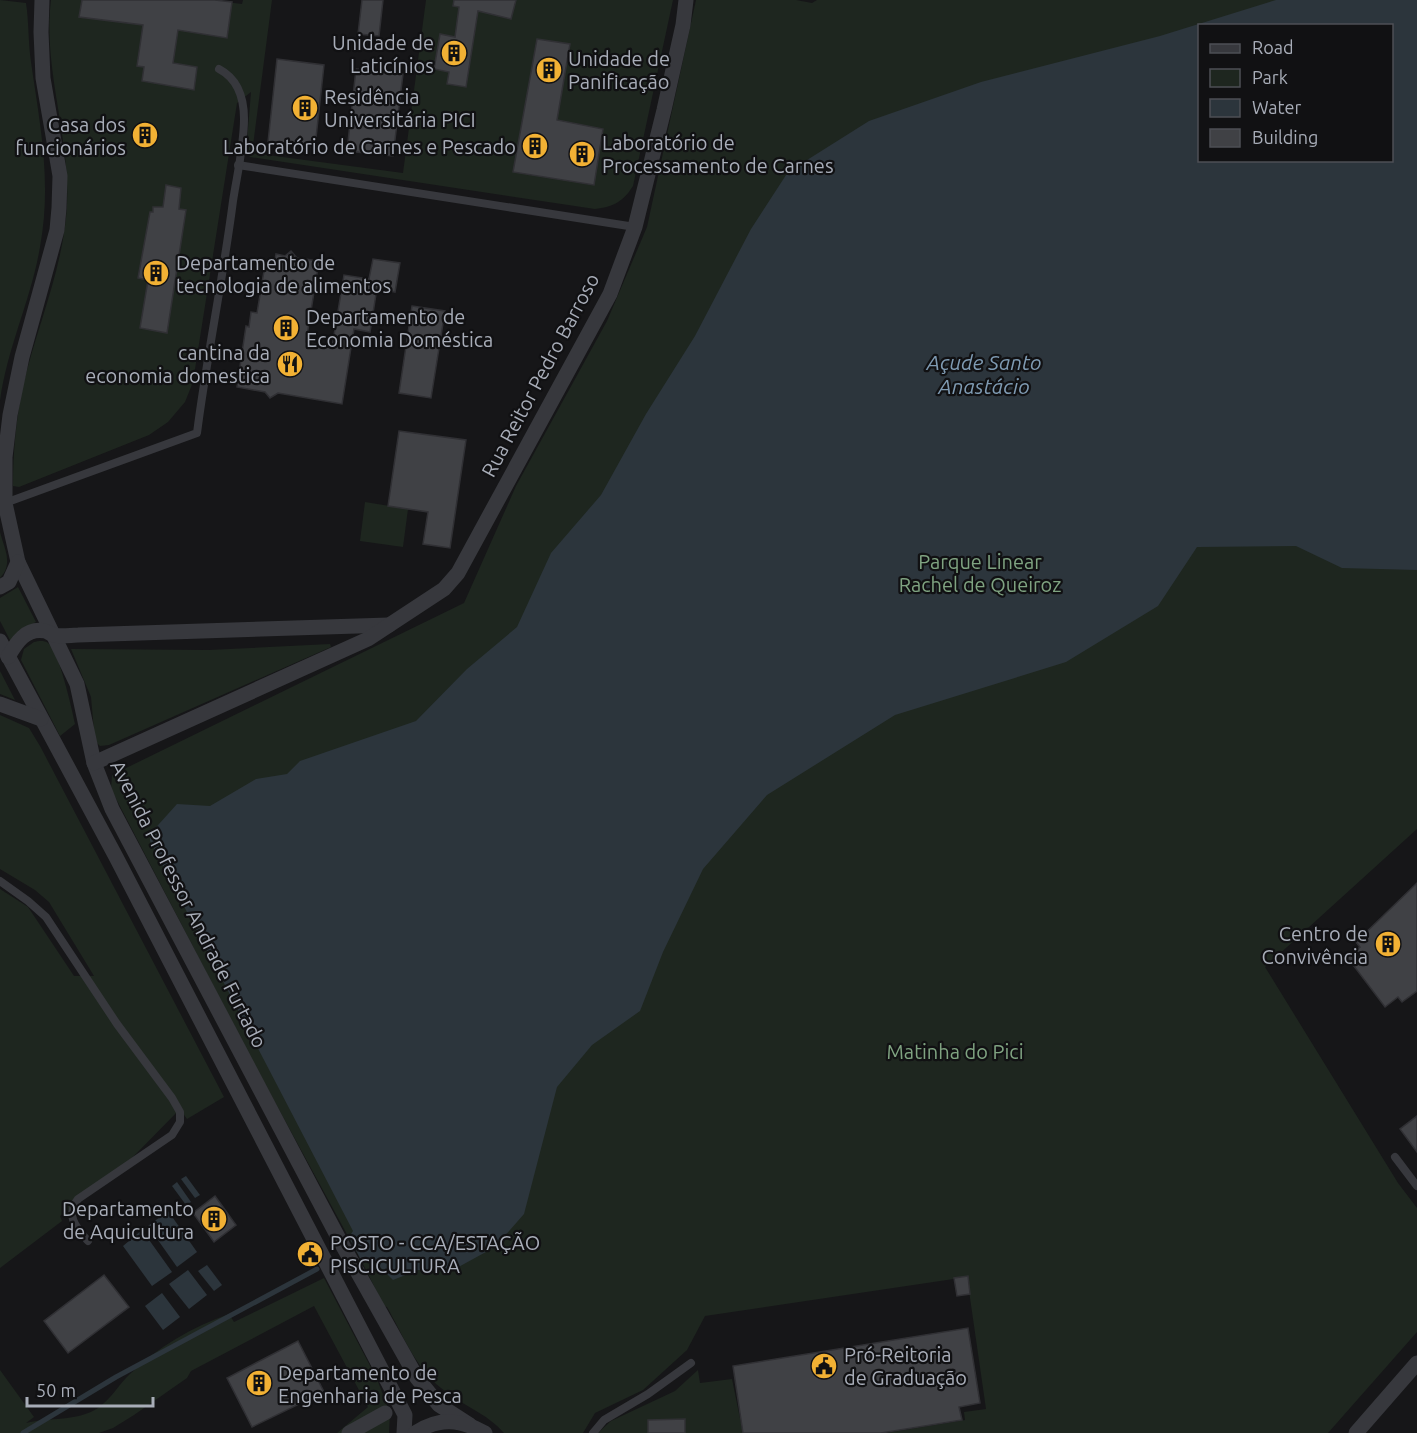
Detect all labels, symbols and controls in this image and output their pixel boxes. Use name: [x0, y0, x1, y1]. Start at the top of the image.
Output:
legend: [1198, 24, 1393, 162]
place label: Unidade de Laticínios: [332, 31, 434, 77]
text: Road: [1252, 37, 1294, 57]
building icon: Unidade de Laticínios: [439, 38, 469, 68]
place label: Unidade de Panificação: [568, 47, 670, 93]
building icon: Unidade de Panificação: [534, 55, 564, 85]
text: Park: [1252, 67, 1288, 87]
place label: Residência Universitária PICI: [324, 85, 476, 131]
building icon: Residência Universitária PICI: [290, 93, 320, 123]
text: Water: [1252, 97, 1302, 117]
place label: Casa dos funcionários: [15, 113, 126, 159]
building icon: Casa dos funcionários: [130, 120, 160, 150]
text: Building: [1252, 127, 1318, 147]
building icon: Laboratório de Carnes e Pescado: [520, 131, 550, 161]
place label: Laboratório de Processamento de Carnes: [602, 131, 834, 177]
place label: Laboratório de Carnes e Pescado: [223, 135, 516, 158]
building icon: Laboratório de Processamento de Carnes: [567, 139, 597, 169]
place label: Departamento de tecnologia de alimentos: [176, 251, 391, 297]
building icon: Departamento de tecnologia de alimentos: [141, 258, 171, 288]
street label: Rua Reitor Pedro Barroso: [477, 269, 603, 481]
place label: Departamento de Economia Doméstica: [306, 305, 493, 351]
building icon: Departamento de Economia Doméstica: [271, 313, 301, 343]
place label: cantina da economia domestica: [85, 341, 270, 387]
restaurant icon: cantina da economia domestica: [275, 349, 305, 379]
water label: Açude Santo Anastácio: [926, 350, 1041, 398]
park label: Parque Linear Rachel de Queiroz: [899, 550, 1061, 596]
street label: Avenida Professor Andrade Furtado: [106, 756, 272, 1052]
place label: Centro de Convivência: [1261, 922, 1368, 968]
building icon: Centro de Convivência: [1373, 929, 1403, 959]
park label: Matinha do Pici: [886, 1040, 1024, 1063]
place label: Departamento de Aquicultura: [62, 1197, 194, 1243]
building icon: Departamento de Aquicultura: [199, 1204, 229, 1234]
place label: POSTO - CCA/ESTAÇÃO PISCICULTURA: [330, 1231, 540, 1277]
public building icon: POSTO - CCA/ESTAÇÃO PISCICULTURA: [295, 1239, 325, 1269]
place label: Pró-Reitoria de Graduação: [844, 1343, 967, 1389]
public building icon: Pró-Reitoria de Graduação: [809, 1351, 839, 1381]
place label: Departamento de Engenharia de Pesca: [278, 1361, 462, 1407]
building icon: Departamento de Engenharia de Pesca: [244, 1368, 274, 1398]
scale bar: [27, 1370, 153, 1408]
text: 50 m: [36, 1380, 76, 1400]

